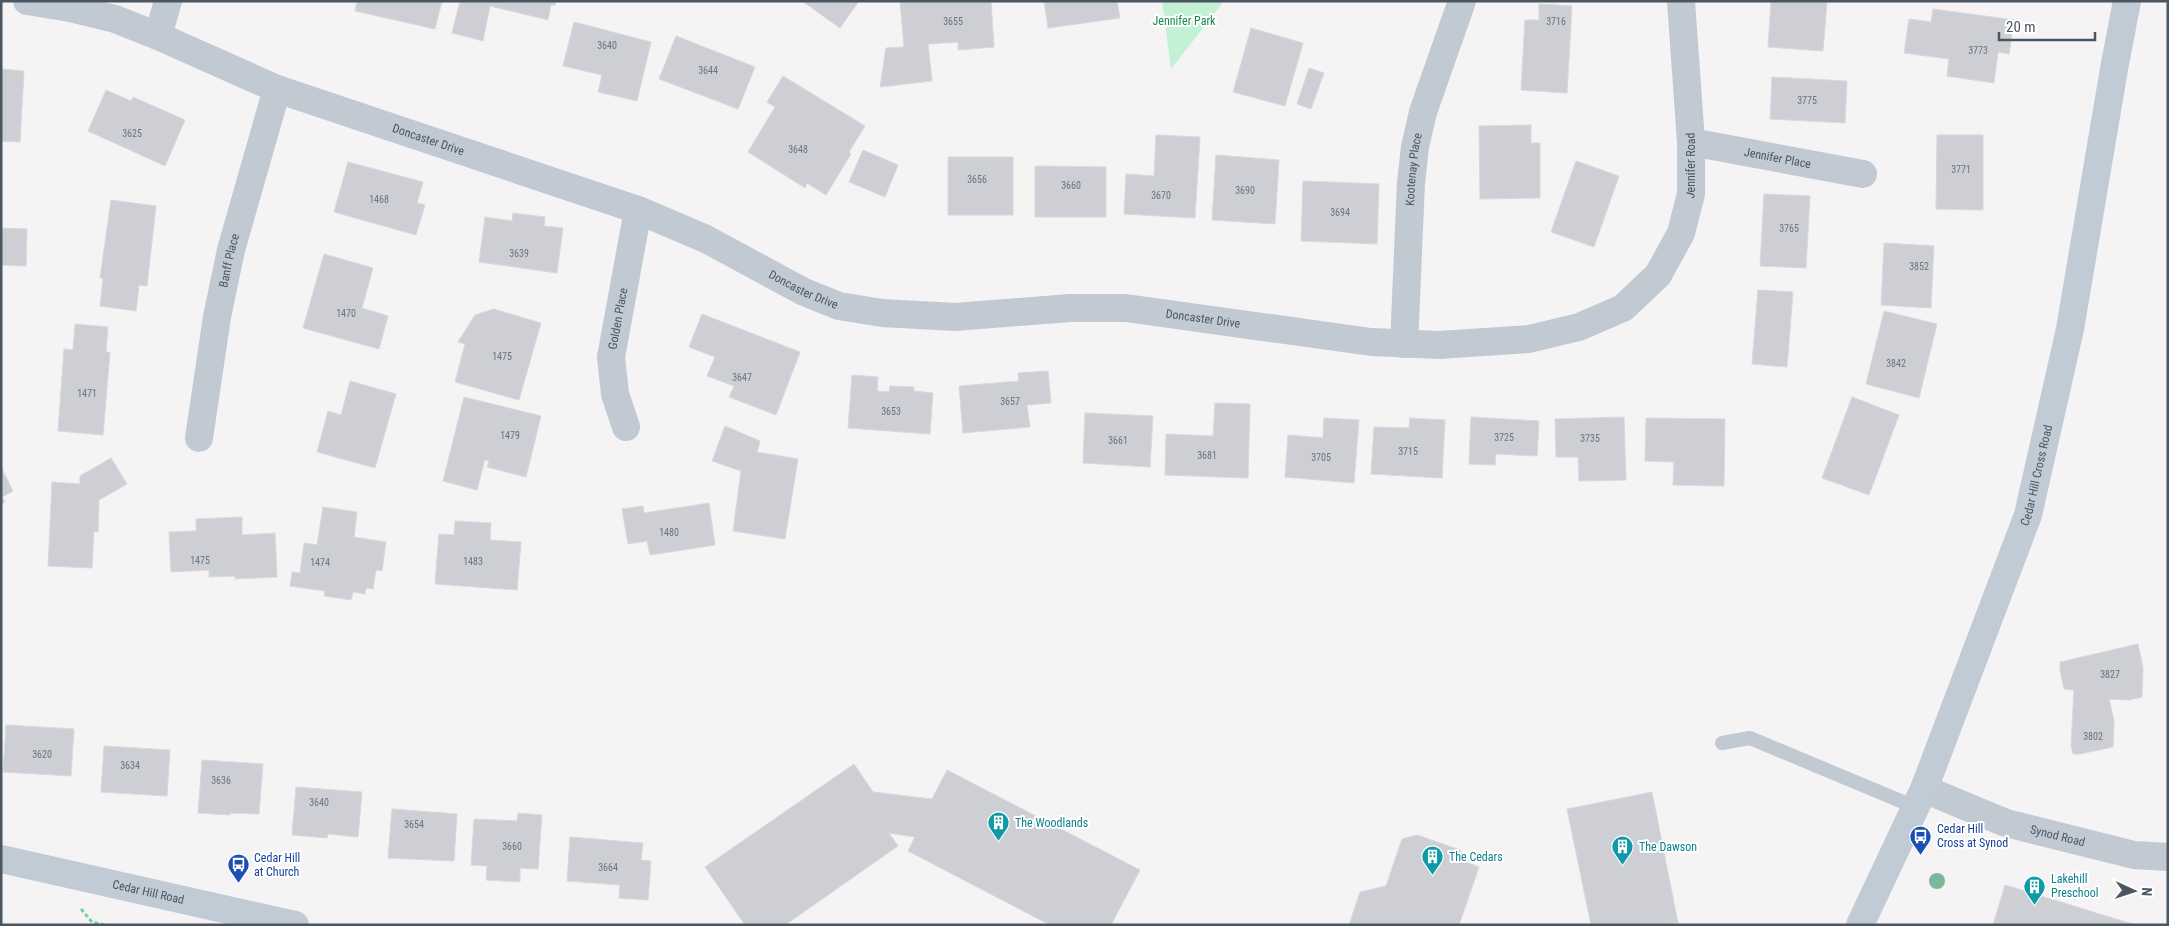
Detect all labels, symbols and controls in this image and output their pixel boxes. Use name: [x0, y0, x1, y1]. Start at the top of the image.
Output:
scale bar: [1999, 10, 2095, 42]
park label: Jennifer Park: [1153, 14, 1216, 28]
house number: 3655: [943, 16, 963, 27]
house number: 3716: [1546, 16, 1566, 27]
text: 20 m: [2006, 18, 2036, 36]
house number: 3640: [597, 40, 617, 51]
house number: 3773: [1968, 45, 1988, 56]
house number: 3644: [698, 65, 718, 76]
house number: 3775: [1797, 95, 1817, 106]
street label: Doncaster Drive: [391, 121, 466, 158]
house number: 3625: [122, 128, 142, 139]
street label: Kootenay Place: [1403, 131, 1425, 206]
street label: Jennifer Road: [1683, 132, 1698, 200]
house number: 3648: [788, 144, 808, 155]
street label: Jennifer Place: [1743, 145, 1813, 171]
house number: 3771: [1951, 164, 1971, 175]
house number: 3656: [967, 174, 987, 185]
house number: 3660: [1061, 180, 1081, 191]
house number: 3690: [1235, 185, 1255, 196]
house number: 3670: [1151, 190, 1171, 201]
house number: 1468: [369, 194, 389, 205]
house number: 3694: [1330, 207, 1350, 218]
house number: 3765: [1779, 223, 1799, 234]
street label: Banff Place: [216, 232, 242, 289]
house number: 3639: [509, 248, 529, 259]
house number: 3852: [1909, 261, 1929, 272]
street label: Doncaster Drive: [766, 267, 840, 312]
street label: Golden Place: [606, 286, 631, 351]
street label: Doncaster Drive: [1165, 307, 1242, 331]
house number: 1470: [336, 308, 356, 319]
house number: 1475: [492, 351, 512, 362]
house number: 3842: [1886, 358, 1906, 369]
house number: 3647: [732, 372, 752, 383]
house number: 1471: [77, 388, 97, 399]
house number: 3657: [1000, 396, 1020, 407]
house number: 3653: [881, 406, 901, 417]
street label: Cedar Hill Cross Road: [2018, 423, 2055, 528]
house number: 1479: [500, 430, 520, 441]
house number: 3725: [1494, 432, 1514, 443]
house number: 3735: [1580, 433, 1600, 444]
house number: 3661: [1108, 435, 1128, 446]
house number: 3715: [1398, 446, 1418, 457]
house number: 3681: [1197, 450, 1217, 461]
house number: 3705: [1311, 452, 1331, 463]
house number: 1480: [659, 527, 679, 538]
house number: 1475: [190, 555, 210, 566]
house number: 1483: [463, 556, 483, 567]
house number: 1474: [310, 557, 330, 568]
house number: 3827: [2100, 669, 2120, 680]
house number: 3802: [2083, 731, 2103, 742]
house number: 3620: [32, 749, 52, 760]
house number: 3634: [120, 760, 140, 771]
house number: 3636: [211, 775, 231, 786]
house number: 3640: [309, 797, 329, 808]
building icon: The Woodlands: [987, 811, 1011, 842]
place label: The Woodlands: [1015, 816, 1088, 830]
house number: 3654: [404, 819, 424, 830]
place label: Cedar Hill Cross at Synod: [1937, 822, 2008, 850]
street label: Synod Road: [2029, 822, 2087, 849]
bus stop icon: Cedar Hill Cross at Synod: [1909, 824, 1933, 855]
building icon: The Dawson: [1611, 835, 1635, 866]
place label: The Dawson: [1639, 840, 1697, 854]
house number: 3660: [502, 841, 522, 852]
building icon: The Cedars: [1421, 845, 1445, 876]
place label: The Cedars: [1449, 850, 1503, 864]
place label: Cedar Hill at Church: [254, 851, 300, 879]
bus stop icon: Cedar Hill at Church: [226, 853, 250, 884]
house number: 3664: [598, 862, 618, 873]
north arrow: [2109, 866, 2159, 916]
place label: Lakehill Preschool: [2051, 872, 2098, 900]
building icon: Lakehill Preschool: [2023, 874, 2047, 905]
street label: Cedar Hill Road: [111, 877, 186, 907]
text: N: [2139, 887, 2155, 896]

